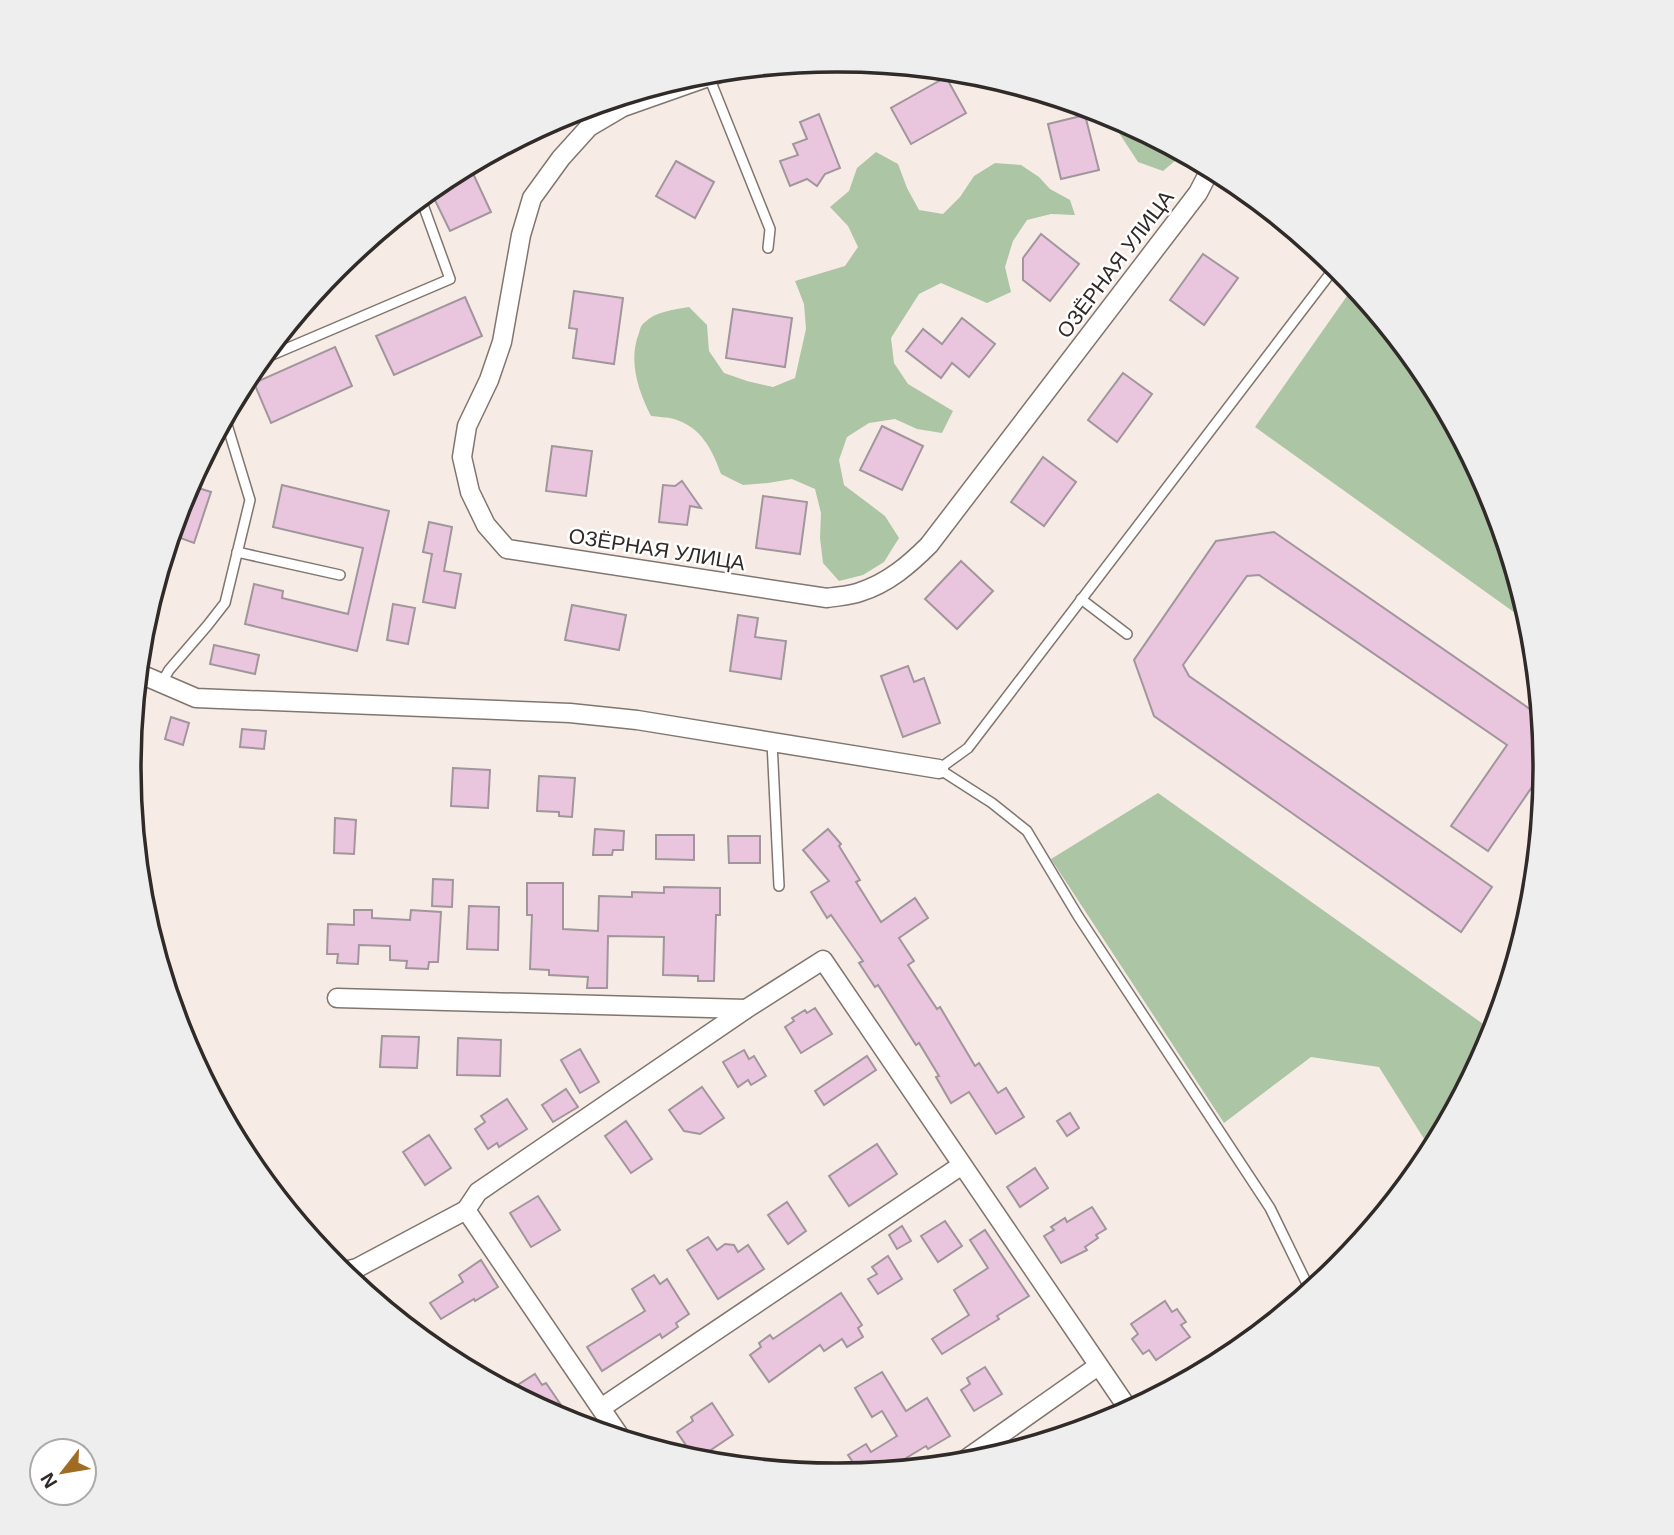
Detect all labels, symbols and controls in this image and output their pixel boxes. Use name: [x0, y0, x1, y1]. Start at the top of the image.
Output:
street label: ОЗЁРНАЯ УЛИЦА: [1052, 186, 1178, 342]
street label: ОЗЁРНАЯ УЛИЦА: [567, 524, 747, 574]
north arrow: [28, 1437, 98, 1507]
text: N: [36, 1469, 61, 1492]

